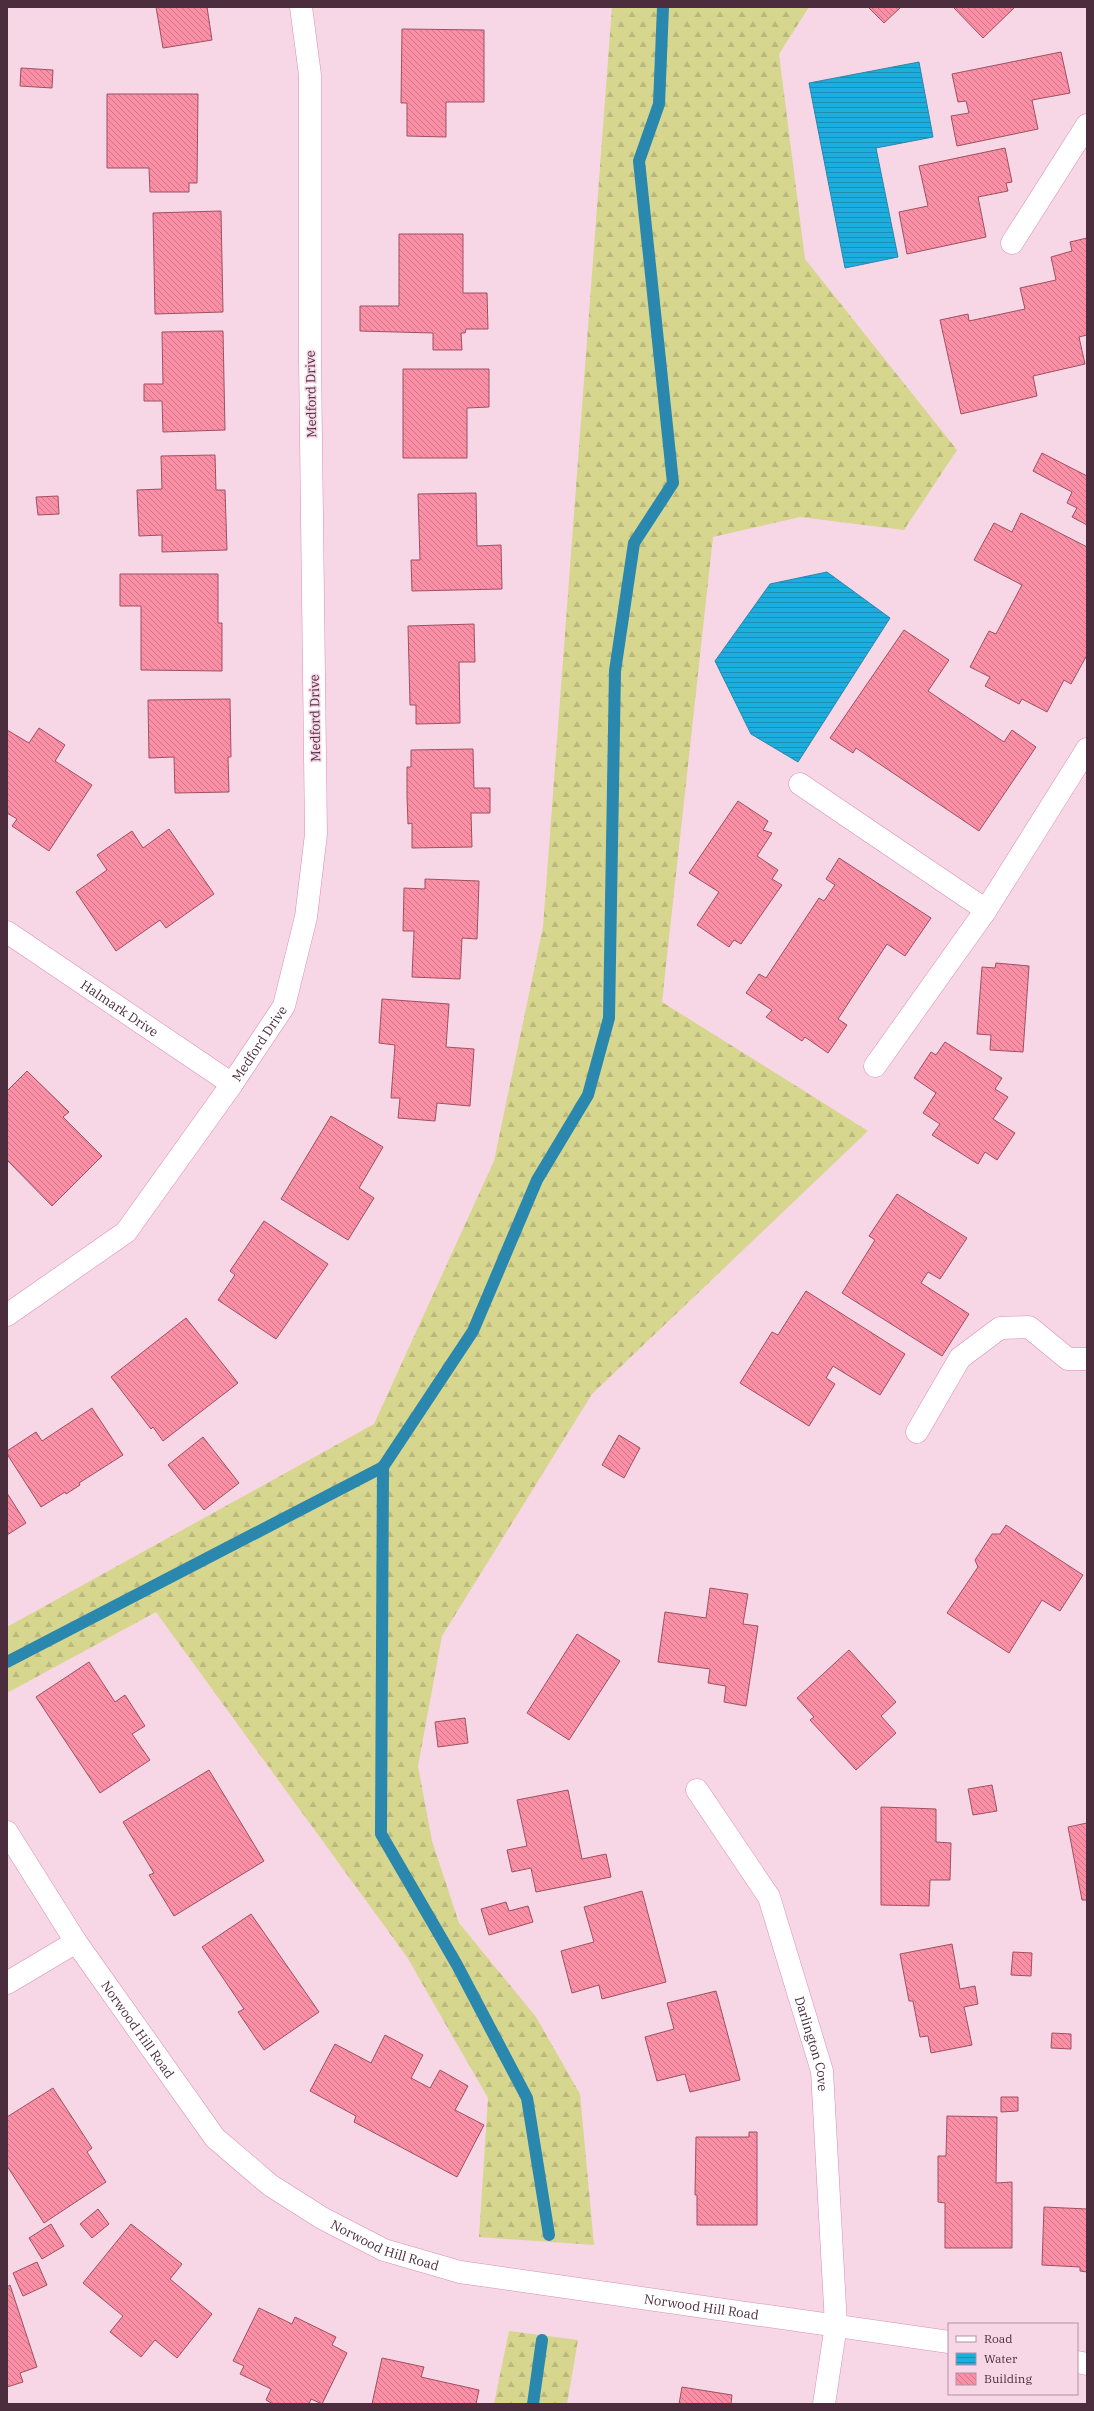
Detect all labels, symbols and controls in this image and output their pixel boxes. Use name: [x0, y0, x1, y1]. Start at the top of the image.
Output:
street label: Medford Drive: [302, 350, 320, 438]
street label: Medford Drive: [306, 674, 324, 762]
street label: Halmark Drive: [78, 976, 162, 1040]
street label: Medford Drive: [228, 1002, 291, 1085]
street label: Norwood Hill Road: [98, 1977, 178, 2082]
street label: Darlington Cove: [791, 1994, 832, 2092]
street label: Norwood Hill Road: [328, 2216, 441, 2274]
street label: Norwood Hill Road: [643, 2290, 760, 2323]
legend: [948, 2323, 1078, 2395]
text: Road: [984, 2331, 1013, 2346]
text: Water: [984, 2351, 1018, 2366]
text: Building: [984, 2371, 1032, 2386]

